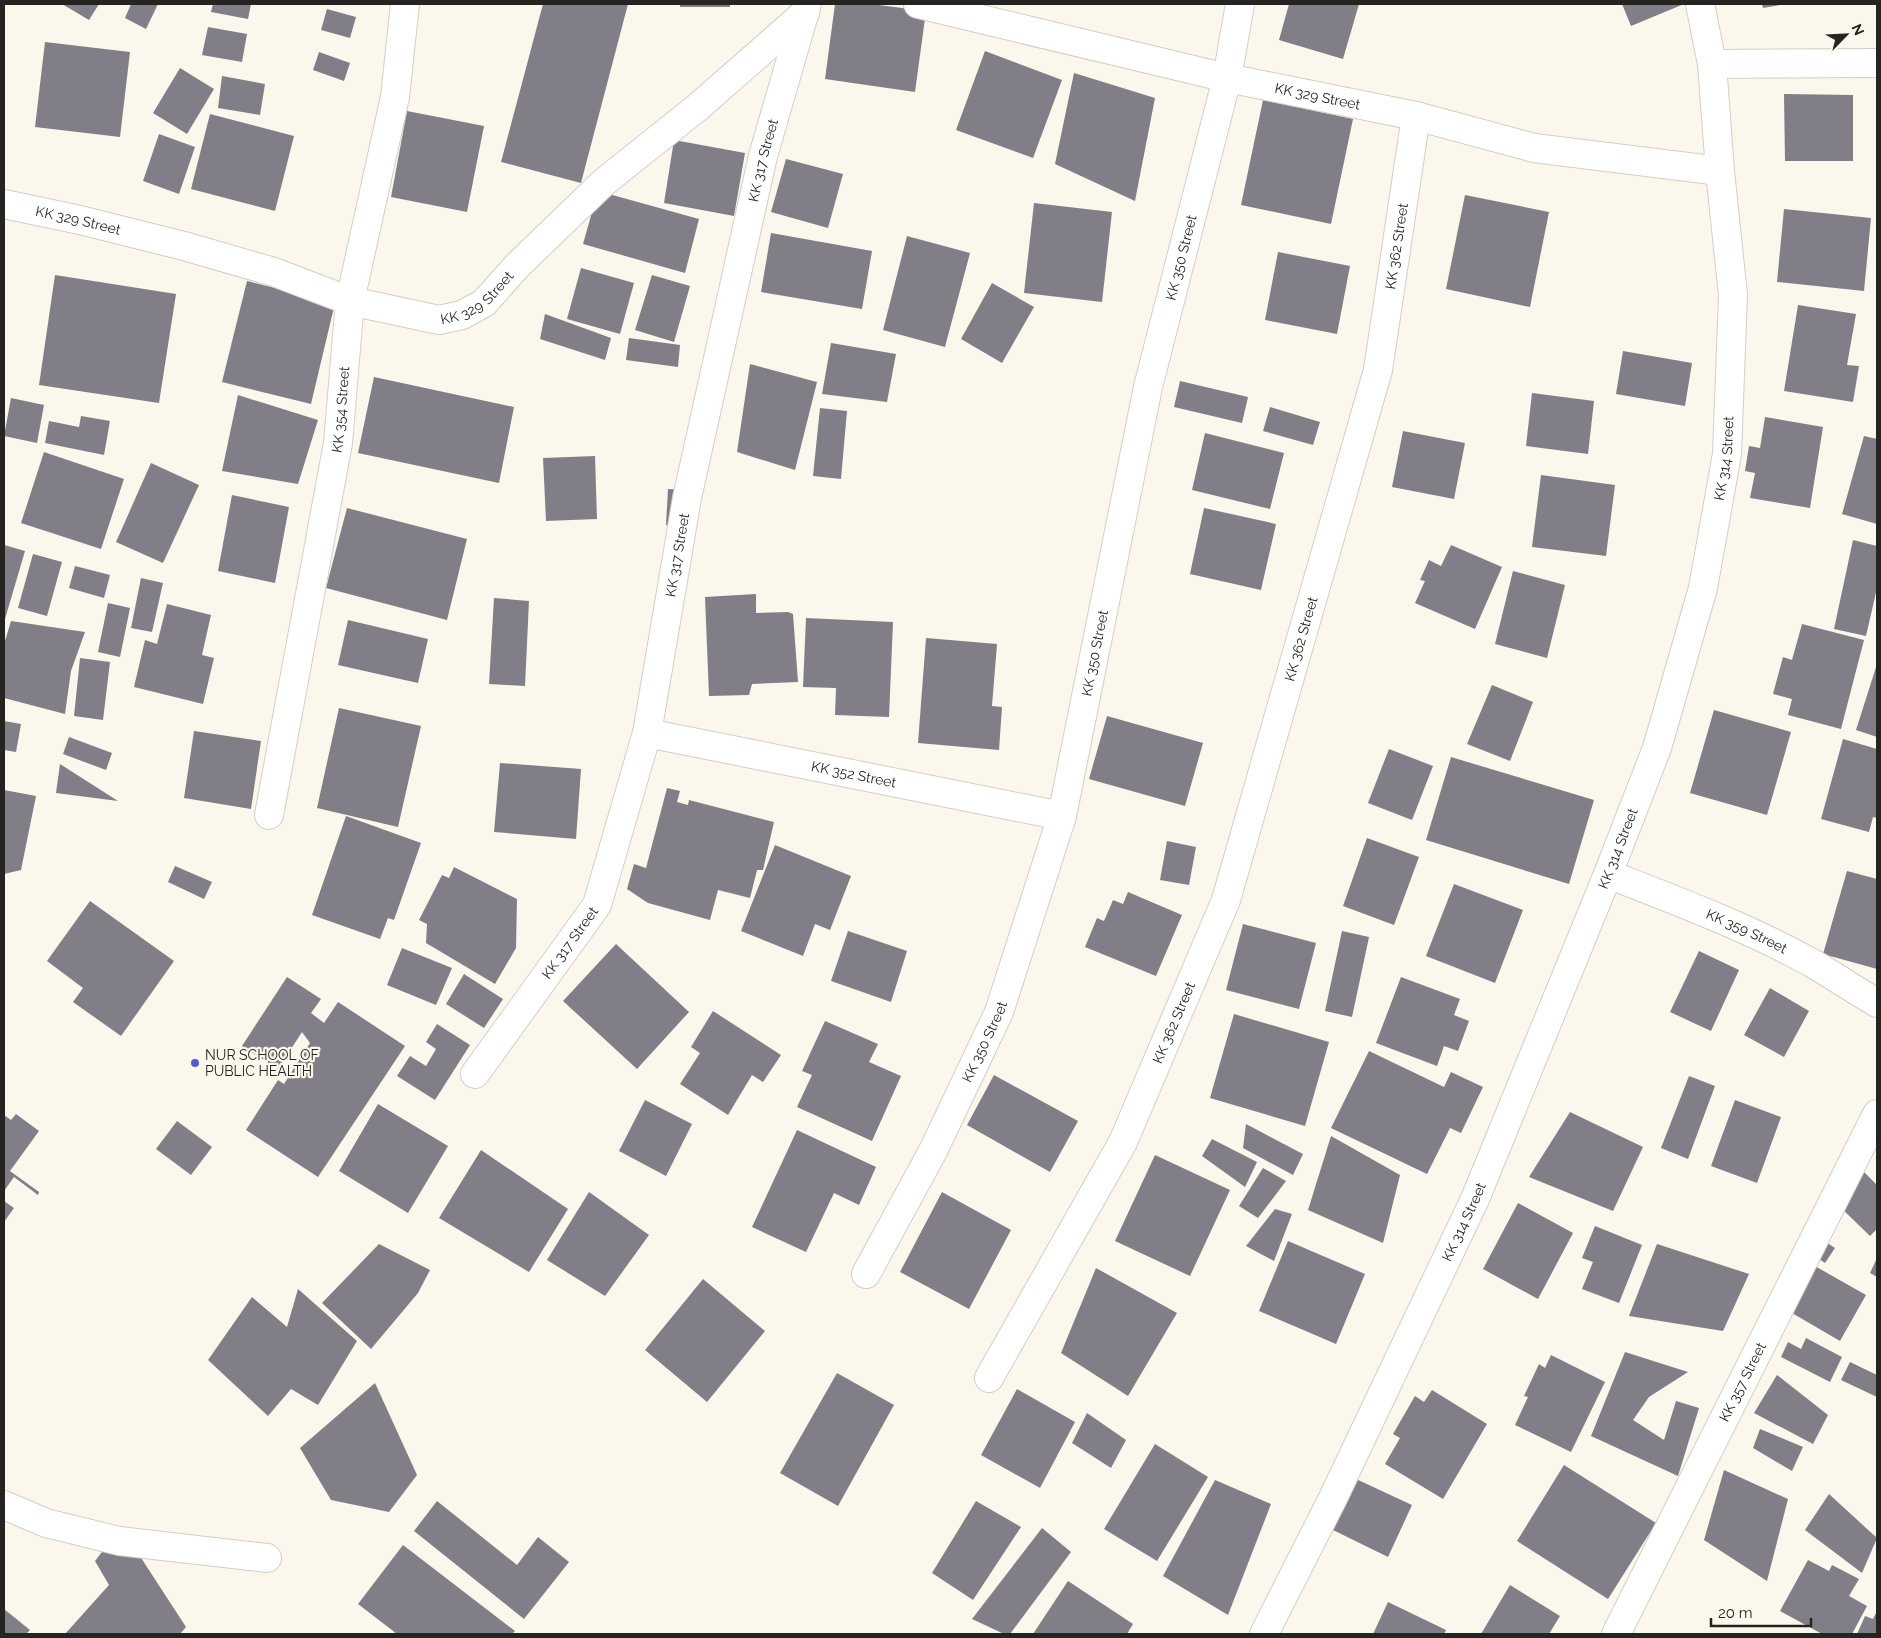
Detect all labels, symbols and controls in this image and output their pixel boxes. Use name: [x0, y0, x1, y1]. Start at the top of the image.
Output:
north arrow: [1821, 10, 1871, 60]
text: N: [1848, 22, 1867, 38]
street label: KK 329 Street: [1273, 80, 1362, 113]
street label: KK 317 Street: [745, 117, 781, 203]
street label: KK 362 Street: [1382, 202, 1411, 290]
street label: KK 329 Street: [34, 203, 123, 238]
street label: KK 350 Street: [1163, 213, 1200, 302]
street label: KK 329 Street: [439, 268, 517, 327]
street label: KK 354 Street: [328, 365, 352, 454]
street label: KK 314 Street: [1711, 415, 1736, 502]
street label: KK 317 Street: [662, 512, 692, 598]
street label: KK 362 Street: [1281, 595, 1321, 683]
street label: KK 350 Street: [1078, 608, 1111, 698]
street label: KK 352 Street: [810, 758, 898, 791]
street label: KK 314 Street: [1595, 806, 1641, 891]
street label: KK 317 Street: [539, 903, 601, 982]
street label: KK 359 Street: [1704, 906, 1790, 957]
street label: KK 362 Street: [1149, 979, 1198, 1066]
street label: KK 350 Street: [959, 999, 1010, 1085]
place label: NUR SCHOOL OF PUBLIC HEALTH: [205, 1047, 319, 1079]
marker: NUR SCHOOL OF PUBLIC HEALTH: [189, 1057, 201, 1069]
street label: KK 314 Street: [1439, 1180, 1489, 1264]
street label: KK 357 Street: [1716, 1339, 1769, 1424]
scale bar: [1711, 1596, 1811, 1628]
text: 20 m: [1718, 1604, 1753, 1622]

